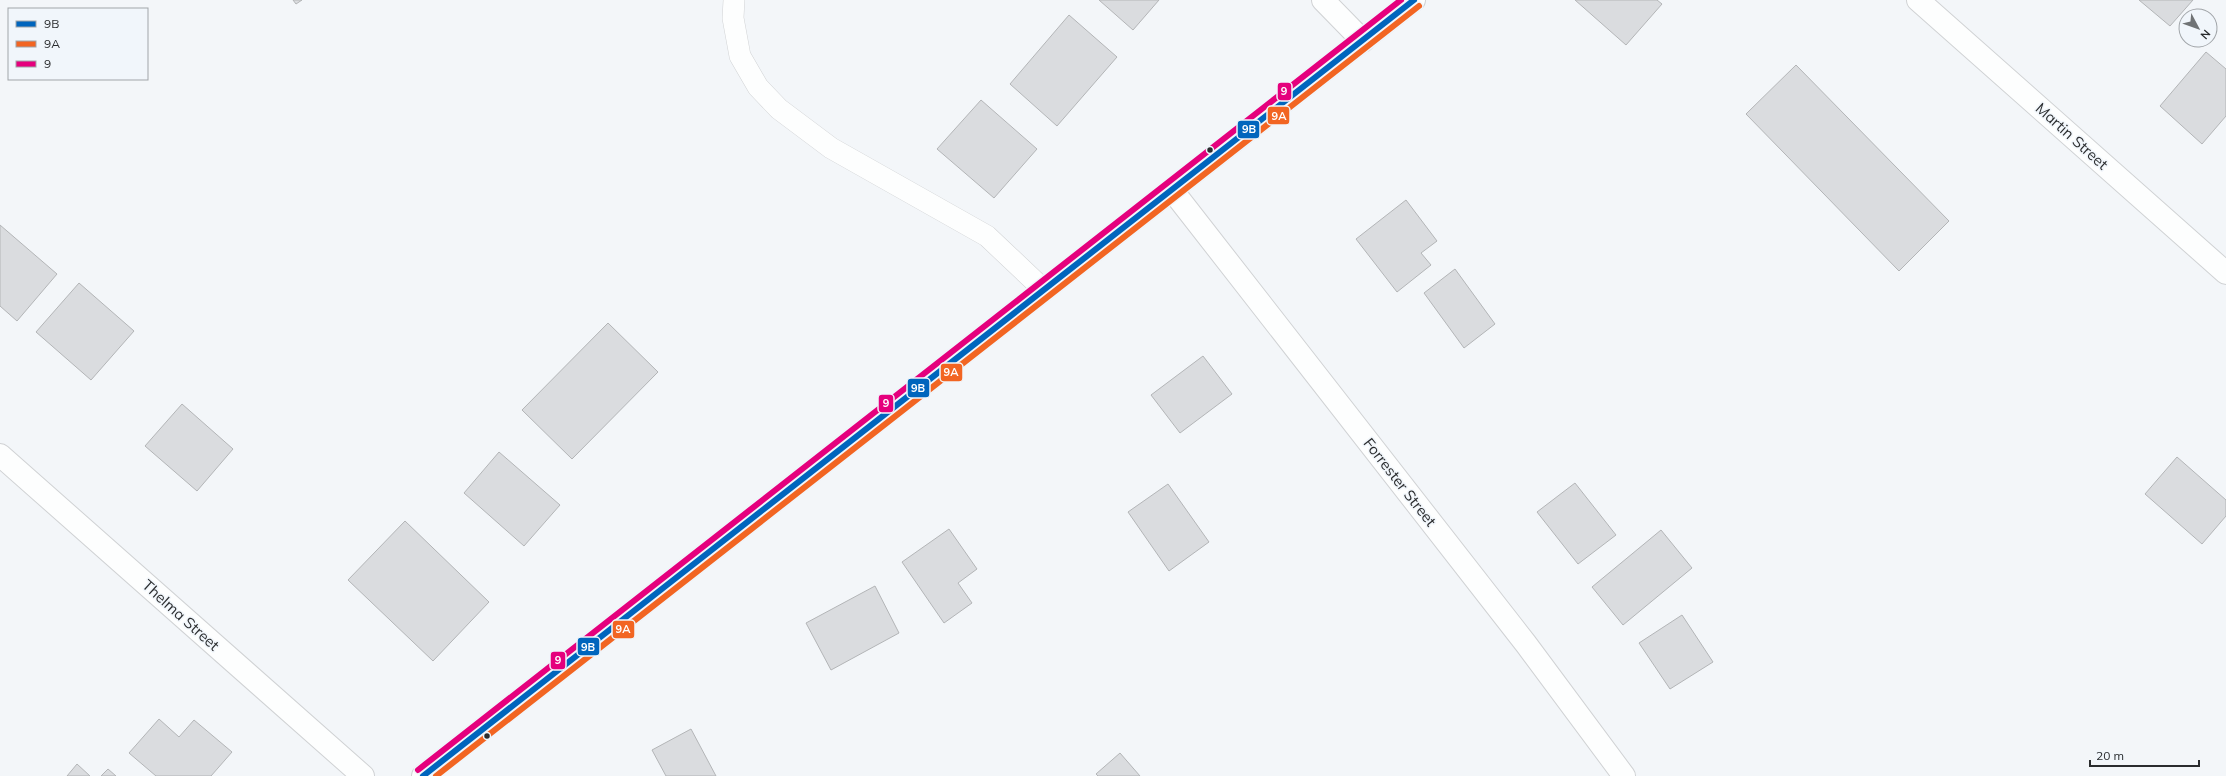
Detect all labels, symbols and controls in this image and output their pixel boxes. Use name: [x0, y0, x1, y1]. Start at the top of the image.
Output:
legend: [8, 8, 148, 80]
north arrow: [2178, 8, 2218, 48]
text: 9B: [44, 16, 59, 31]
text: N: [2198, 27, 2214, 42]
text: 9A: [44, 36, 60, 51]
text: 9: [44, 56, 51, 71]
line badge: 9: [1277, 82, 1292, 101]
text: 9: [1281, 84, 1288, 98]
street label: Martin Street: [2032, 99, 2112, 173]
line badge: 9A: [1267, 106, 1290, 125]
text: 9A: [1272, 109, 1287, 123]
line badge: 9B: [1237, 120, 1260, 139]
text: 9B: [1242, 122, 1256, 136]
unlabelled marker: [1205, 145, 1215, 155]
line badge: 9A: [940, 363, 963, 382]
text: 9A: [944, 365, 959, 379]
line badge: 9B: [907, 378, 930, 398]
text: 9B: [911, 381, 925, 395]
line badge: 9: [878, 394, 894, 413]
text: 9: [883, 396, 890, 410]
street label: Forrester Street: [1360, 434, 1440, 530]
street label: Thelma Street: [139, 575, 223, 655]
line badge: 9A: [612, 620, 635, 639]
text: 9A: [616, 622, 631, 636]
line badge: 9B: [577, 637, 600, 656]
text: 9B: [581, 640, 595, 654]
line badge: 9: [550, 651, 566, 670]
text: 9: [555, 653, 562, 667]
unlabelled marker: [482, 731, 492, 741]
scale bar: [2090, 742, 2199, 768]
text: 20 m: [2096, 748, 2124, 763]

